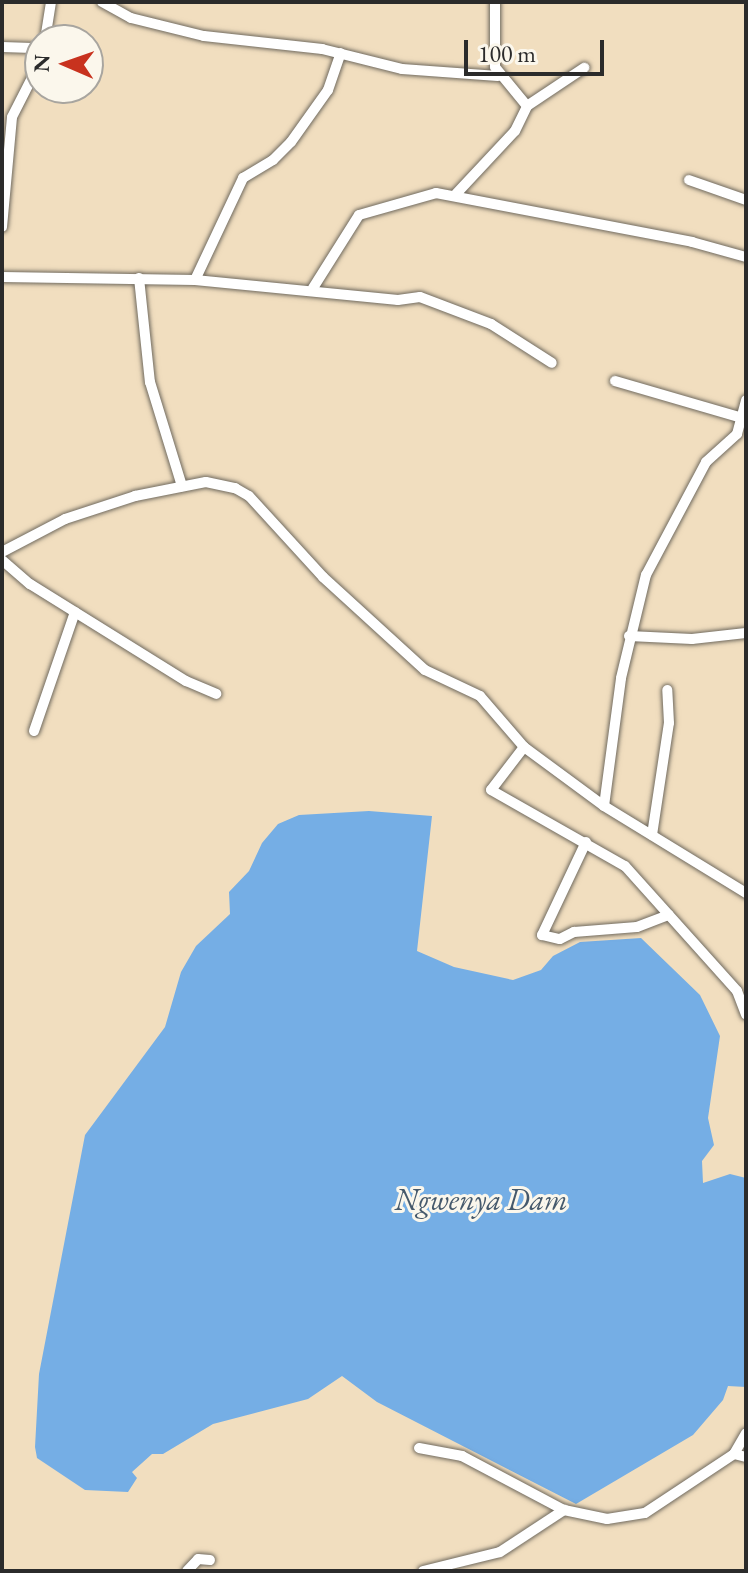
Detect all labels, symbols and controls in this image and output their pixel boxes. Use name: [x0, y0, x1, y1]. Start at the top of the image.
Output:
north arrow: [24, 24, 104, 104]
scale bar: [468, 24, 608, 74]
text: 100 m: [478, 38, 536, 69]
text: N: [27, 54, 56, 73]
water label: Ngwenya Dam: [395, 1182, 567, 1218]

